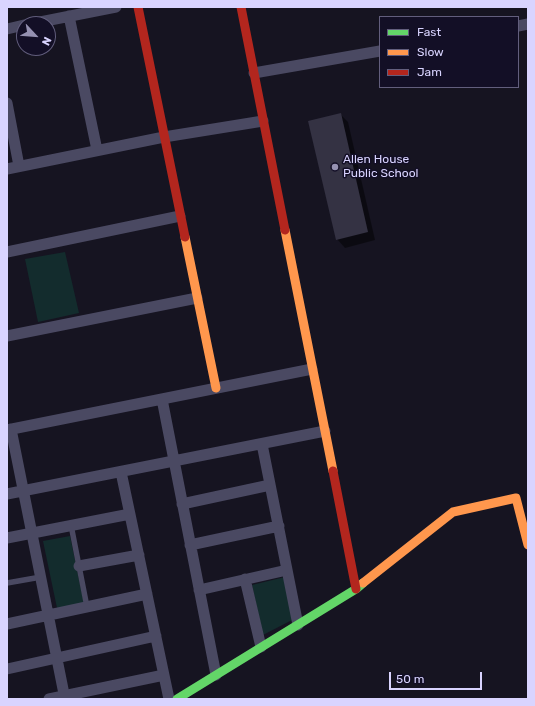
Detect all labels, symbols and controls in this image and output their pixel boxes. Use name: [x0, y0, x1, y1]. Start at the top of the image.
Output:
north arrow: [16, 16, 56, 56]
legend: [379, 16, 519, 88]
text: Fast: [417, 25, 441, 39]
text: N: [39, 35, 54, 47]
text: Slow: [417, 45, 444, 59]
text: Jam: [417, 65, 442, 79]
place label: Allen House Public School: [343, 153, 419, 181]
marker: Allen House Public School: [330, 162, 340, 172]
scale bar: [391, 664, 484, 690]
text: 50 m: [396, 672, 424, 686]

